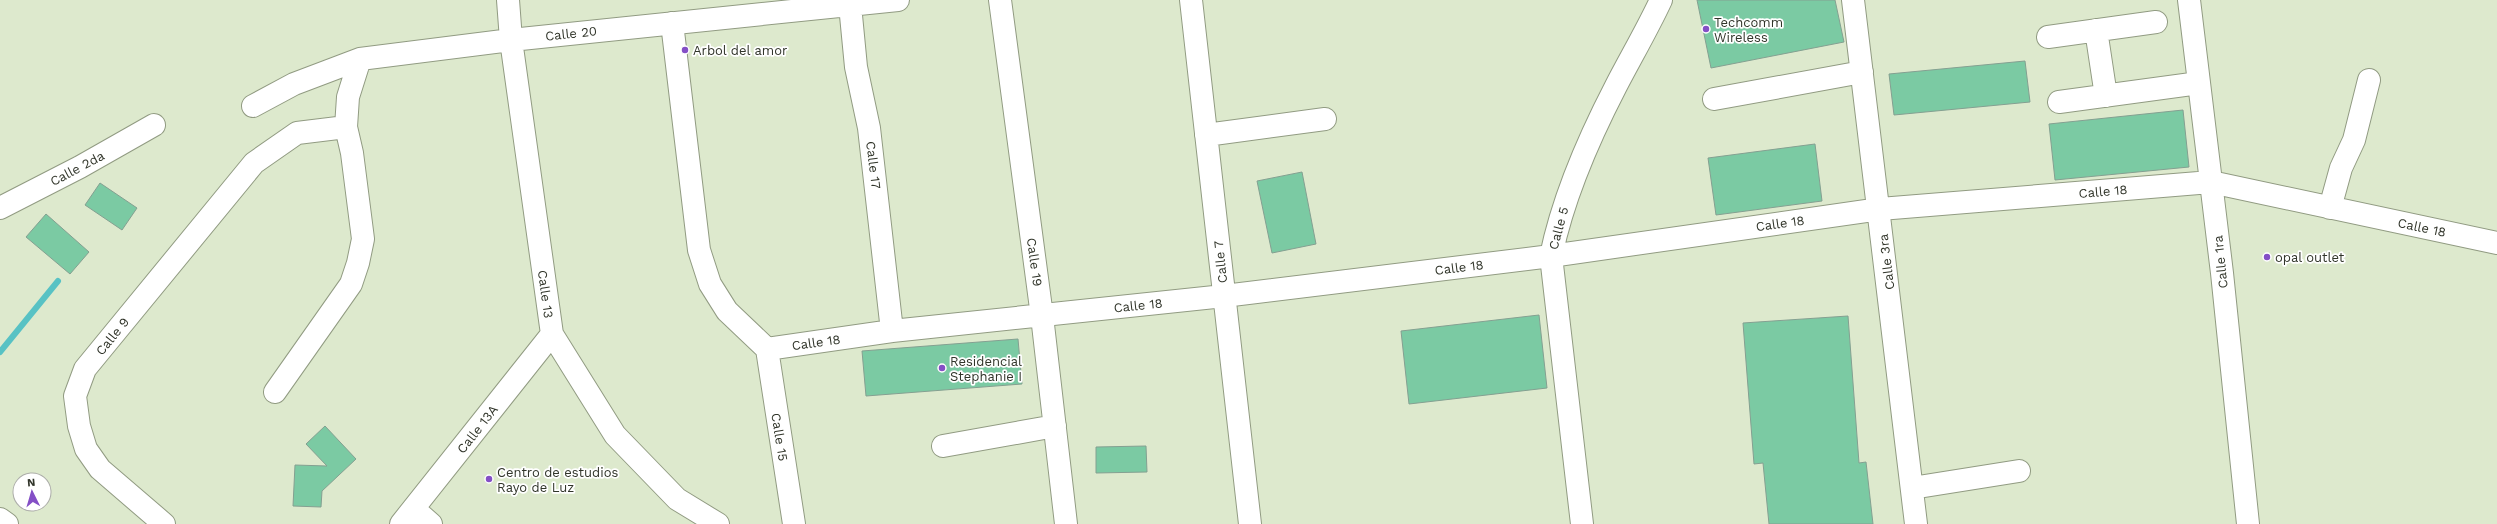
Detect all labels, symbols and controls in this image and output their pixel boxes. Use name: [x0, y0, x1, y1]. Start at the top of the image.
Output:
place label: Techcomm Wireless: [1714, 15, 1783, 45]
street label: Calle 20: [544, 23, 598, 44]
marker: Techcomm Wireless: [1701, 24, 1711, 34]
place label: Arbol del amor: [693, 43, 787, 58]
marker: Arbol del amor: [680, 45, 690, 55]
street label: Calle 17: [863, 140, 884, 190]
street label: Calle 2da: [48, 148, 107, 189]
street label: Calle 18: [2078, 182, 2128, 201]
street label: Calle 5: [1546, 205, 1571, 251]
street label: Calle 18: [1755, 213, 1805, 234]
street label: Calle 18: [2396, 215, 2447, 240]
street label: Calle 3ra: [1876, 232, 1897, 291]
street label: Calle 1ra: [2210, 234, 2231, 289]
street label: Calle 19: [1024, 237, 1045, 287]
street label: Calle 7: [1211, 240, 1230, 284]
place label: opal outlet: [2275, 250, 2345, 265]
marker: opal outlet: [2262, 252, 2272, 262]
street label: Calle 18: [1434, 257, 1484, 278]
street label: Calle 13: [535, 269, 556, 319]
street label: Calle 18: [1113, 295, 1163, 316]
street label: Calle 9: [93, 314, 132, 358]
street label: Calle 18: [791, 332, 841, 353]
place label: Residencial Stephanie I: [950, 354, 1022, 384]
marker: Residencial Stephanie I: [937, 363, 947, 373]
street label: Calle 13A: [454, 402, 501, 456]
street label: Calle 15: [768, 412, 791, 462]
place label: Centro de estudios Rayo de Luz: [497, 465, 618, 495]
north arrow: [12, 472, 52, 512]
marker: Centro de estudios Rayo de Luz: [484, 474, 494, 484]
text: N: [27, 476, 36, 489]

